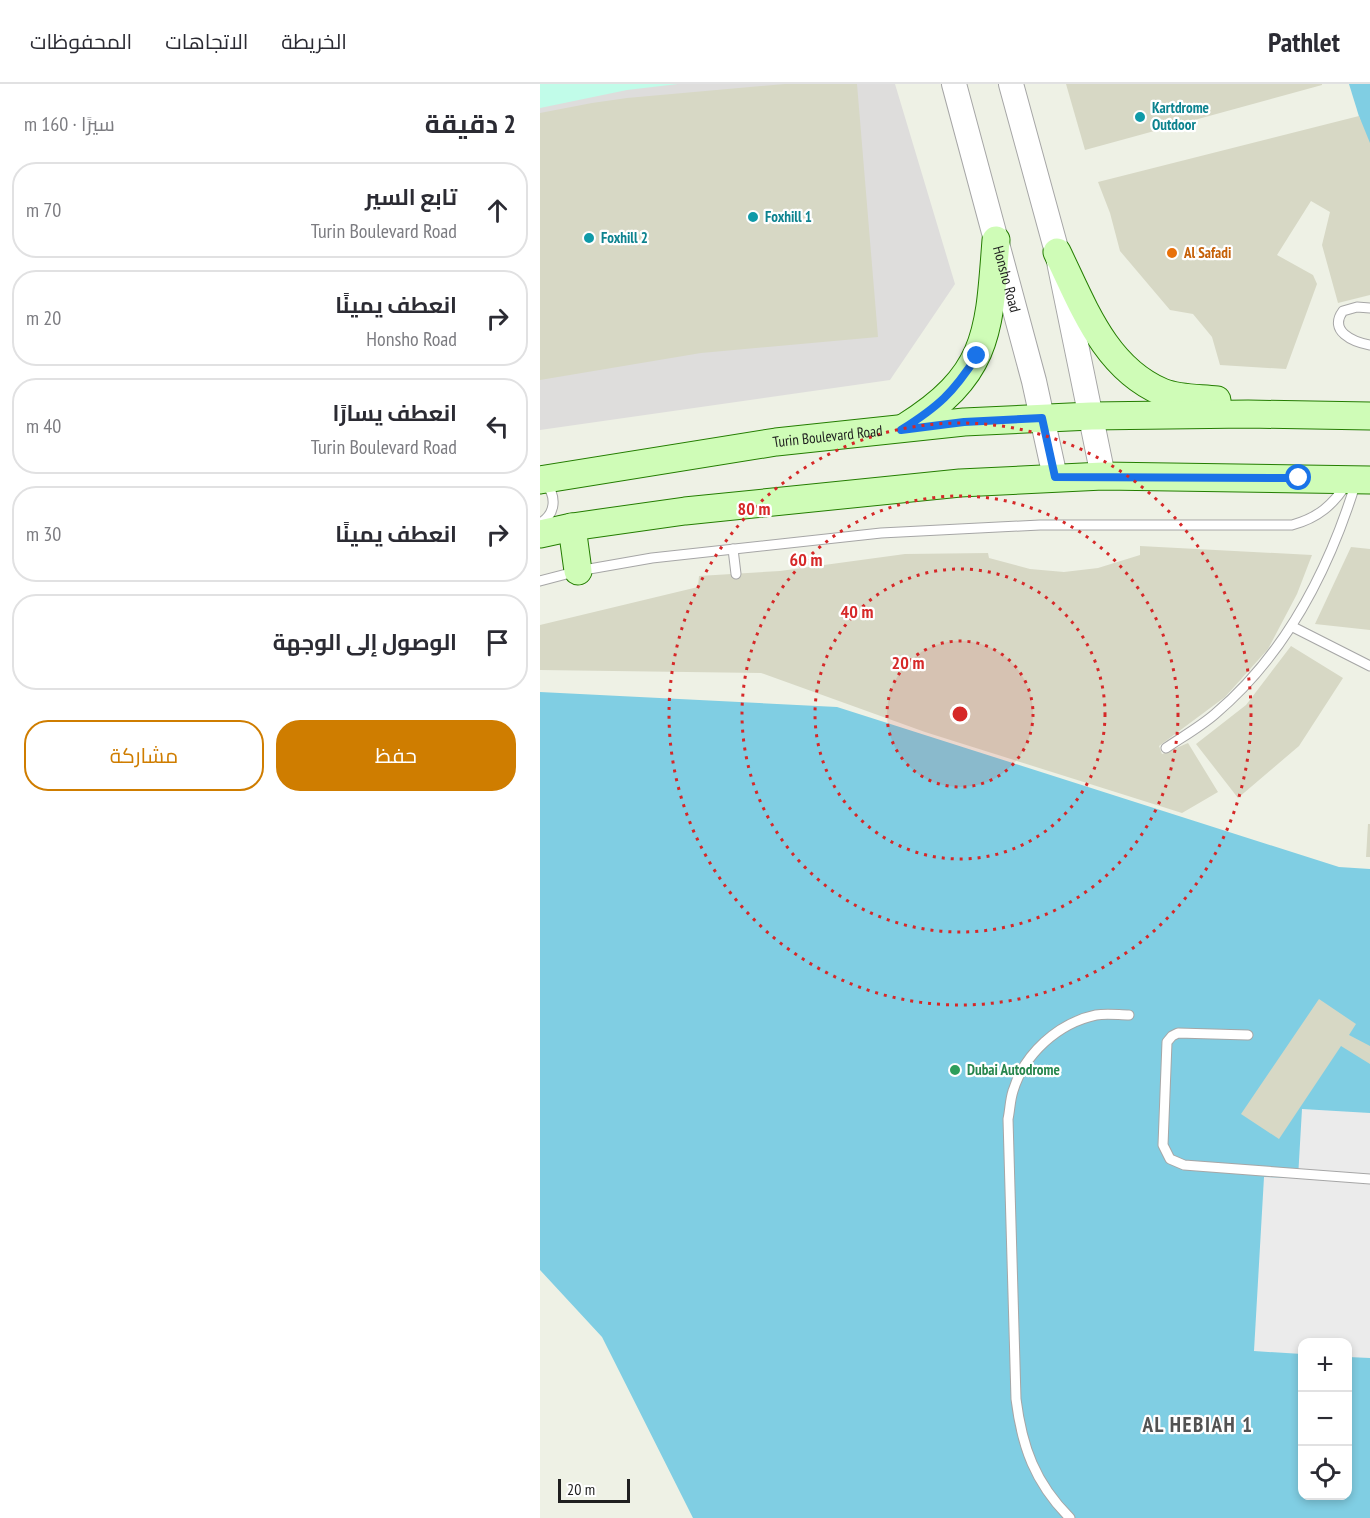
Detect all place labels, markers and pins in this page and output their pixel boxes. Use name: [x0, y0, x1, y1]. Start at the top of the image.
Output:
place label: Kartdrome Outdoor: [1152, 98, 1209, 134]
marker: Kartdrome Outdoor: [1133, 110, 1147, 124]
place label: Foxhill 1: [765, 207, 812, 226]
marker: Foxhill 1: [746, 210, 760, 224]
place label: Foxhill 2: [601, 228, 648, 247]
marker: Foxhill 2: [582, 231, 596, 245]
place label: Al Safadi: [1183, 243, 1231, 262]
marker: Al Safadi: [1165, 246, 1179, 260]
centre of rings: [950, 704, 970, 724]
place label: Dubai Autodrome: [967, 1060, 1060, 1079]
marker: Dubai Autodrome: [948, 1063, 962, 1077]

